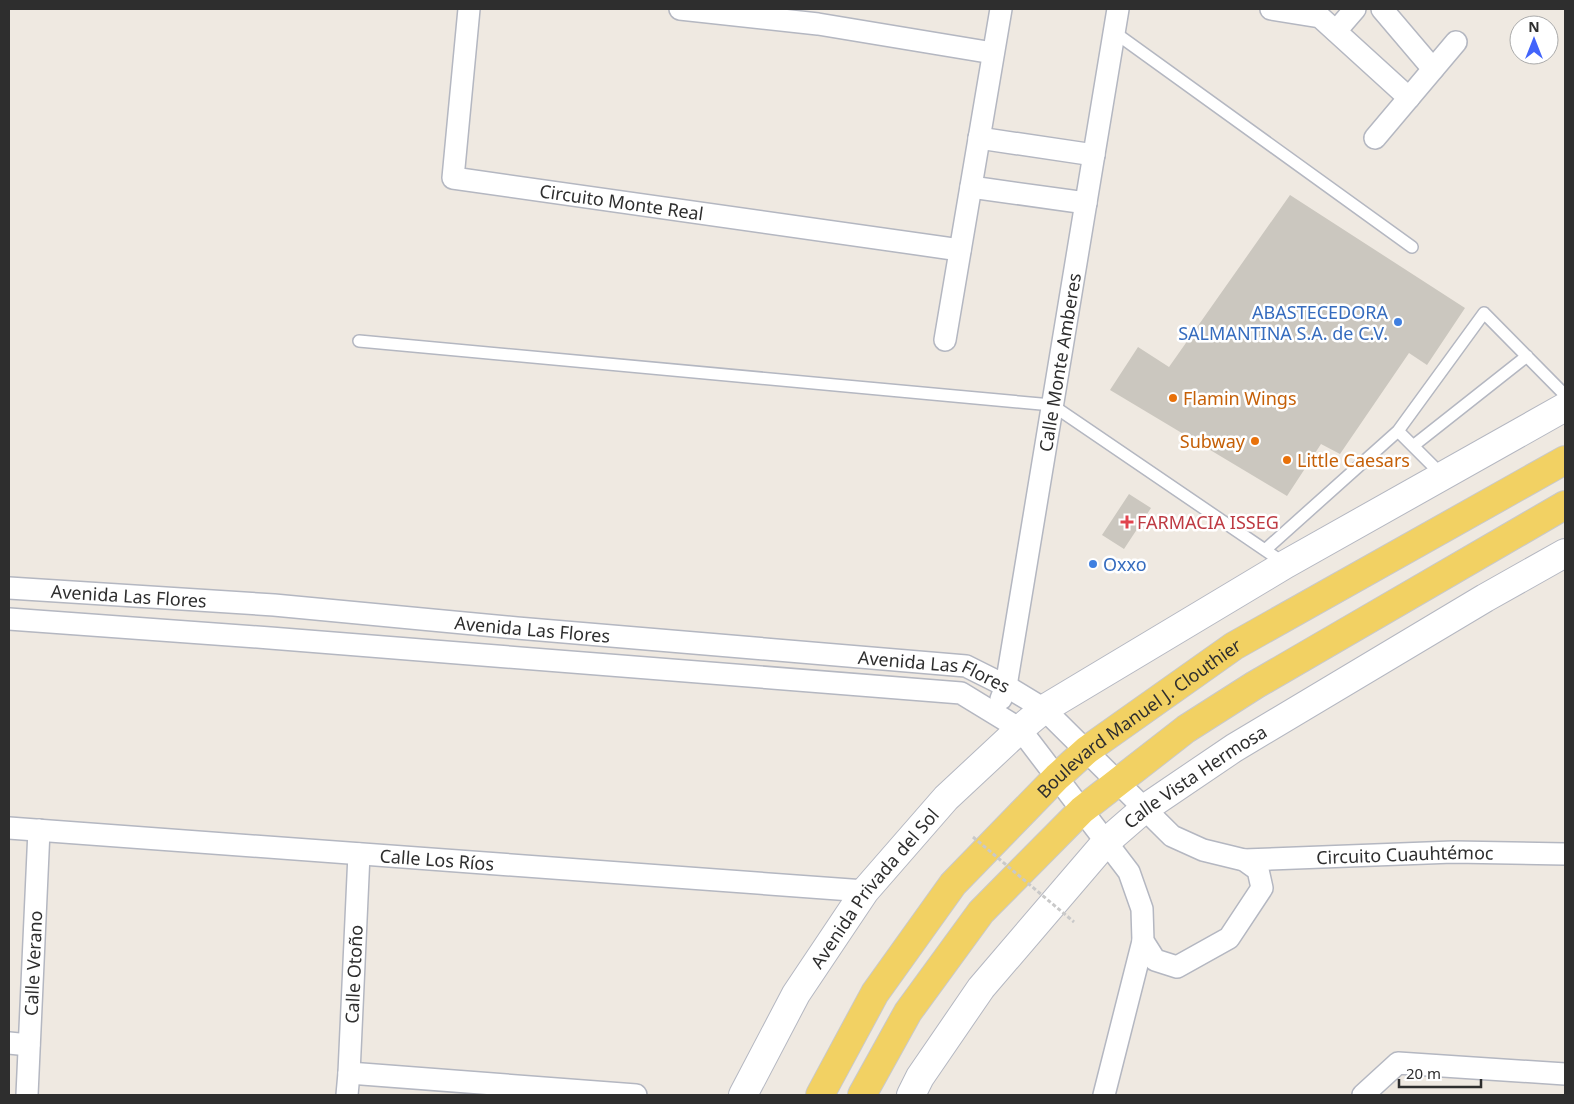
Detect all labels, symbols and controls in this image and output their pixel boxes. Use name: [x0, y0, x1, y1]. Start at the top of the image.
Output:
north arrow: [1509, 15, 1559, 65]
text: N: [1528, 17, 1540, 36]
street label: Circuito Monte Real: [538, 178, 705, 225]
street label: Calle Monte Amberes: [1033, 271, 1086, 453]
place label: ABASTECEDORA SALMANTINA S.A. de C.V.: [1178, 300, 1388, 345]
marker: ABASTECEDORA SALMANTINA S.A. de C.V.: [1392, 316, 1404, 328]
place label: Flamin Wings: [1183, 386, 1297, 410]
marker: Flamin Wings: [1167, 392, 1179, 404]
place label: Subway: [1180, 429, 1246, 453]
marker: Subway: [1249, 435, 1261, 447]
place label: Little Caesars: [1297, 448, 1410, 472]
marker: Little Caesars: [1281, 454, 1293, 466]
place label: FARMACIA ISSEG: [1137, 510, 1279, 534]
marker: FARMACIA ISSEG: [1121, 516, 1133, 528]
place label: Oxxo: [1103, 552, 1147, 576]
marker: Oxxo: [1087, 558, 1099, 570]
street label: Avenida Las Flores: [50, 579, 207, 613]
street label: Avenida Las Flores: [453, 610, 611, 648]
street label: Boulevard Manuel J. Clouthier: [1031, 632, 1245, 803]
street label: Avenida Las Flores: [857, 645, 1014, 698]
street label: Calle Vista Hermosa: [1118, 719, 1271, 834]
street label: Avenida Privada del Sol: [805, 803, 944, 973]
street label: Circuito Cuauhtémoc: [1316, 840, 1494, 869]
street label: Calle Los Ríos: [379, 843, 495, 876]
street label: Calle Verano: [19, 910, 47, 1016]
street label: Calle Otoño: [339, 924, 368, 1024]
scale bar: [1399, 1056, 1482, 1088]
text: 20 m: [1406, 1063, 1441, 1083]

